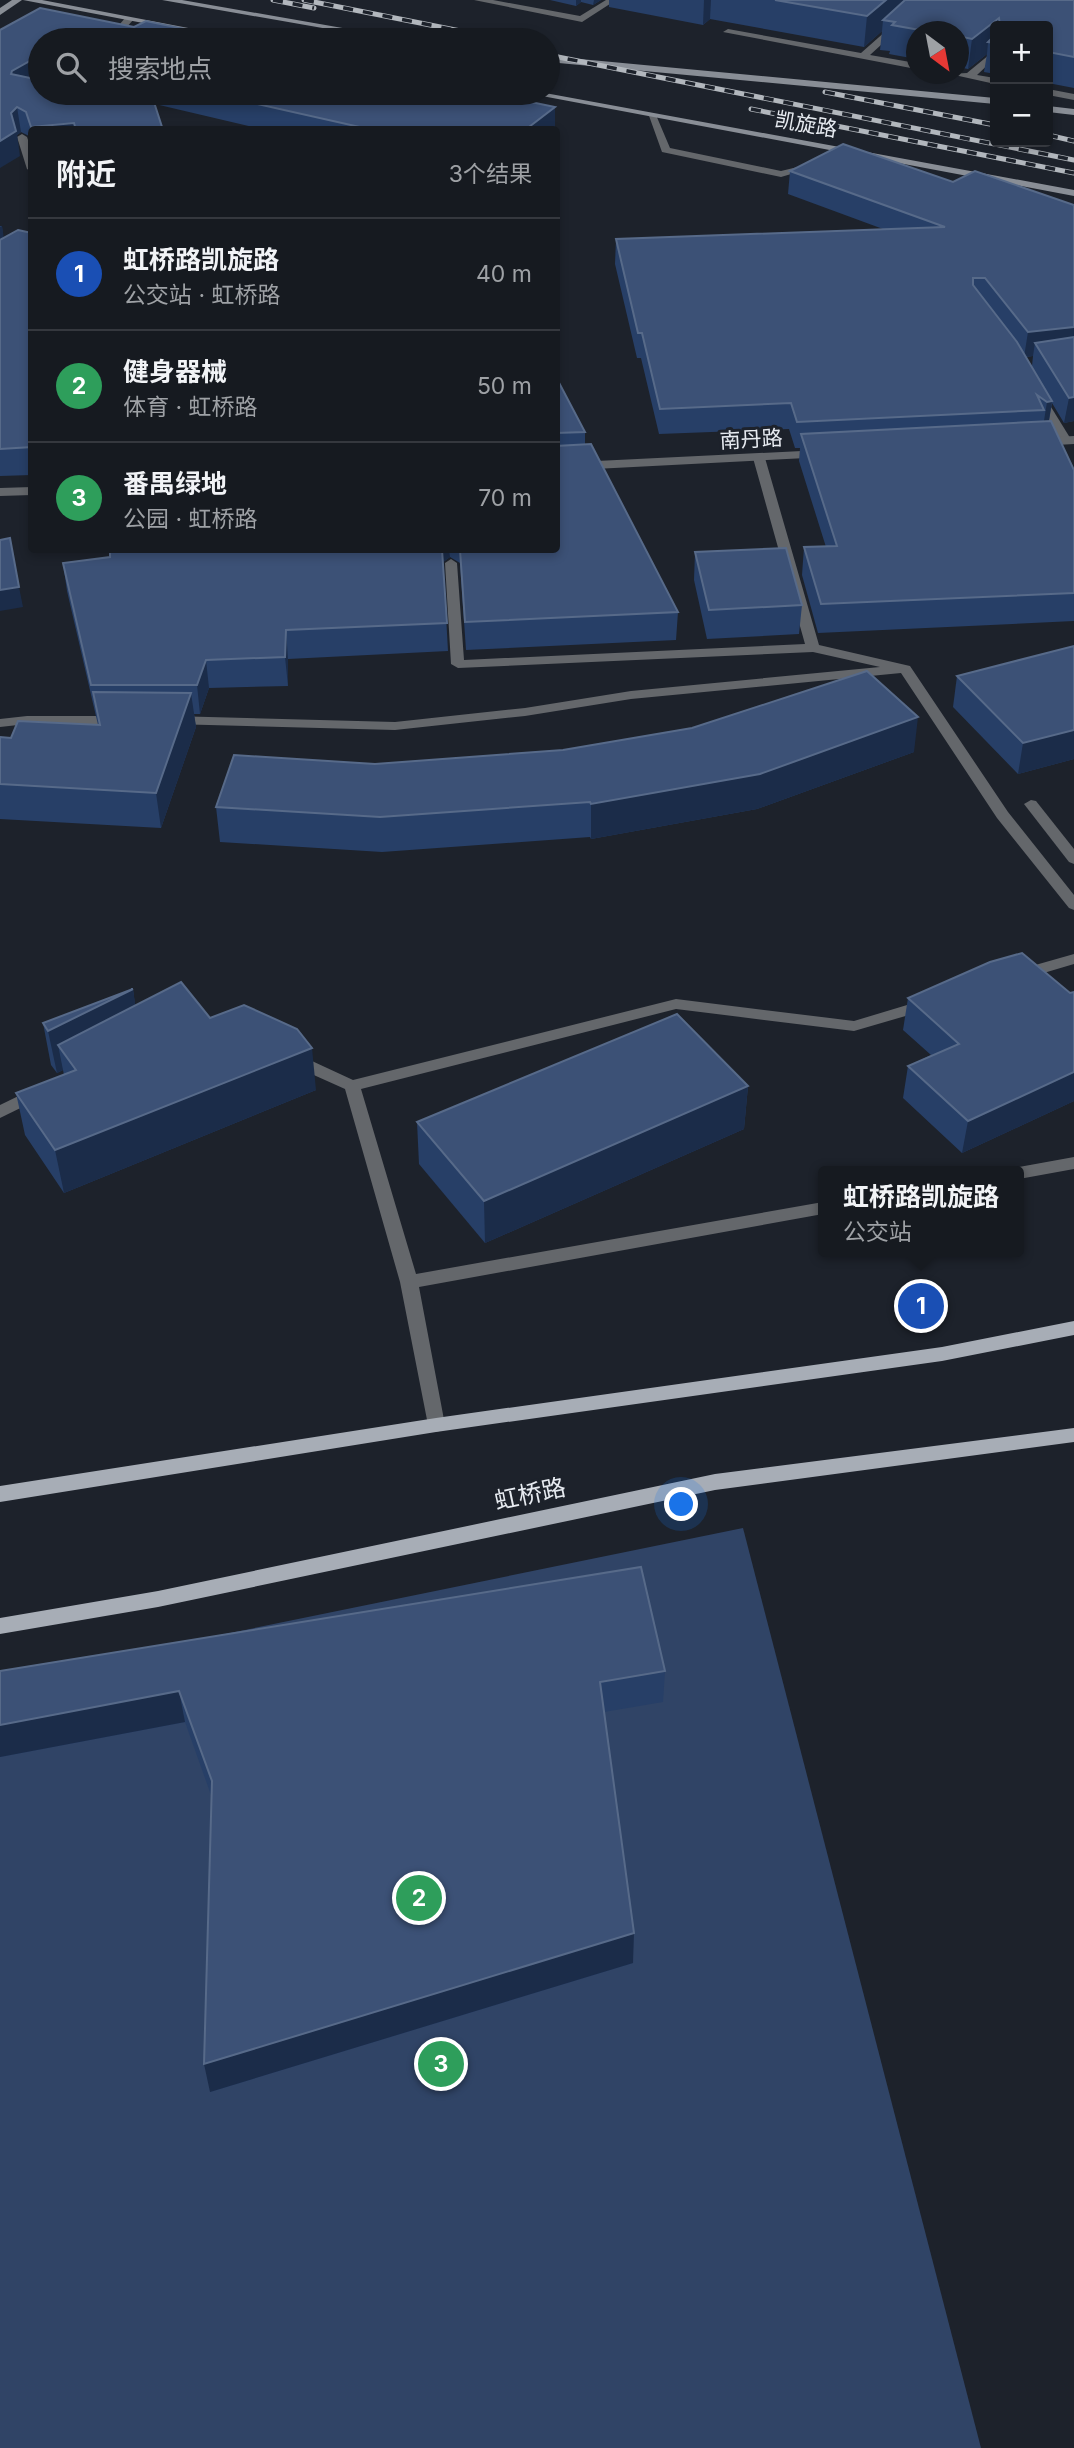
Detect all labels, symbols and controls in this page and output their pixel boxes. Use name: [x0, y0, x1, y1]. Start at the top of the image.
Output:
north arrow: [906, 21, 969, 84]
map controls: [990, 21, 1053, 147]
button: +: [990, 21, 1053, 84]
search box: [28, 28, 560, 105]
icon: search: [52, 48, 90, 86]
text: 搜索地点: [108, 53, 212, 84]
button: −: [990, 84, 1053, 147]
street label: 凯旋路: [773, 106, 839, 142]
text: 附近: [56, 156, 116, 192]
text: 3个结果: [449, 160, 532, 188]
text: 虹桥路凯旋路: [123, 244, 279, 275]
text: 1: [74, 260, 84, 288]
text: 40 m: [476, 260, 532, 288]
text: 公交站 · 虹桥路: [123, 281, 281, 309]
text: 健身器械: [123, 356, 227, 387]
text: 2: [72, 372, 86, 400]
text: 50 m: [477, 372, 532, 400]
text: 体育 · 虹桥路: [123, 393, 258, 421]
street label: 南丹路: [719, 425, 783, 453]
text: 番禺绿地: [123, 468, 227, 499]
text: 3: [72, 484, 86, 512]
text: 70 m: [478, 484, 532, 512]
text: 公园 · 虹桥路: [123, 505, 258, 533]
popup: [818, 1166, 1024, 1257]
text: 虹桥路凯旋路: [843, 1181, 999, 1212]
text: 公交站: [843, 1218, 912, 1246]
pin: 1: [898, 1280, 944, 1332]
street label: 虹桥路: [492, 1472, 568, 1516]
your location: [664, 1487, 698, 1521]
pin: 2: [396, 1872, 442, 1924]
pin: 3: [418, 2038, 464, 2090]

